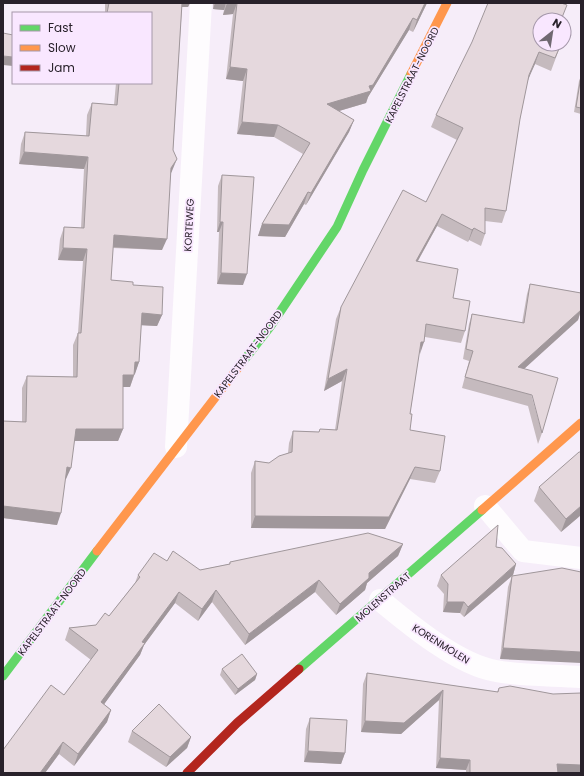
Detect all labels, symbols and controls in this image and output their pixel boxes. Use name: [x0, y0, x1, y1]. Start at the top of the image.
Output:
legend: [12, 12, 152, 84]
north arrow: [532, 12, 572, 52]
text: N: [549, 14, 565, 32]
text: Fast: [48, 19, 73, 36]
street label: KAPELSTRAAT-NOORD: [381, 25, 443, 125]
text: Slow: [48, 39, 76, 56]
text: Jam: [48, 59, 75, 76]
street label: KORTEWEG: [180, 198, 198, 252]
street label: KAPELSTRAAT-NOORD: [210, 307, 286, 401]
street label: KAPELSTRAAT-NOORD: [14, 565, 90, 659]
street label: MOLENSTRAAT: [352, 568, 414, 625]
street label: KORENMOLEN: [409, 620, 473, 668]

